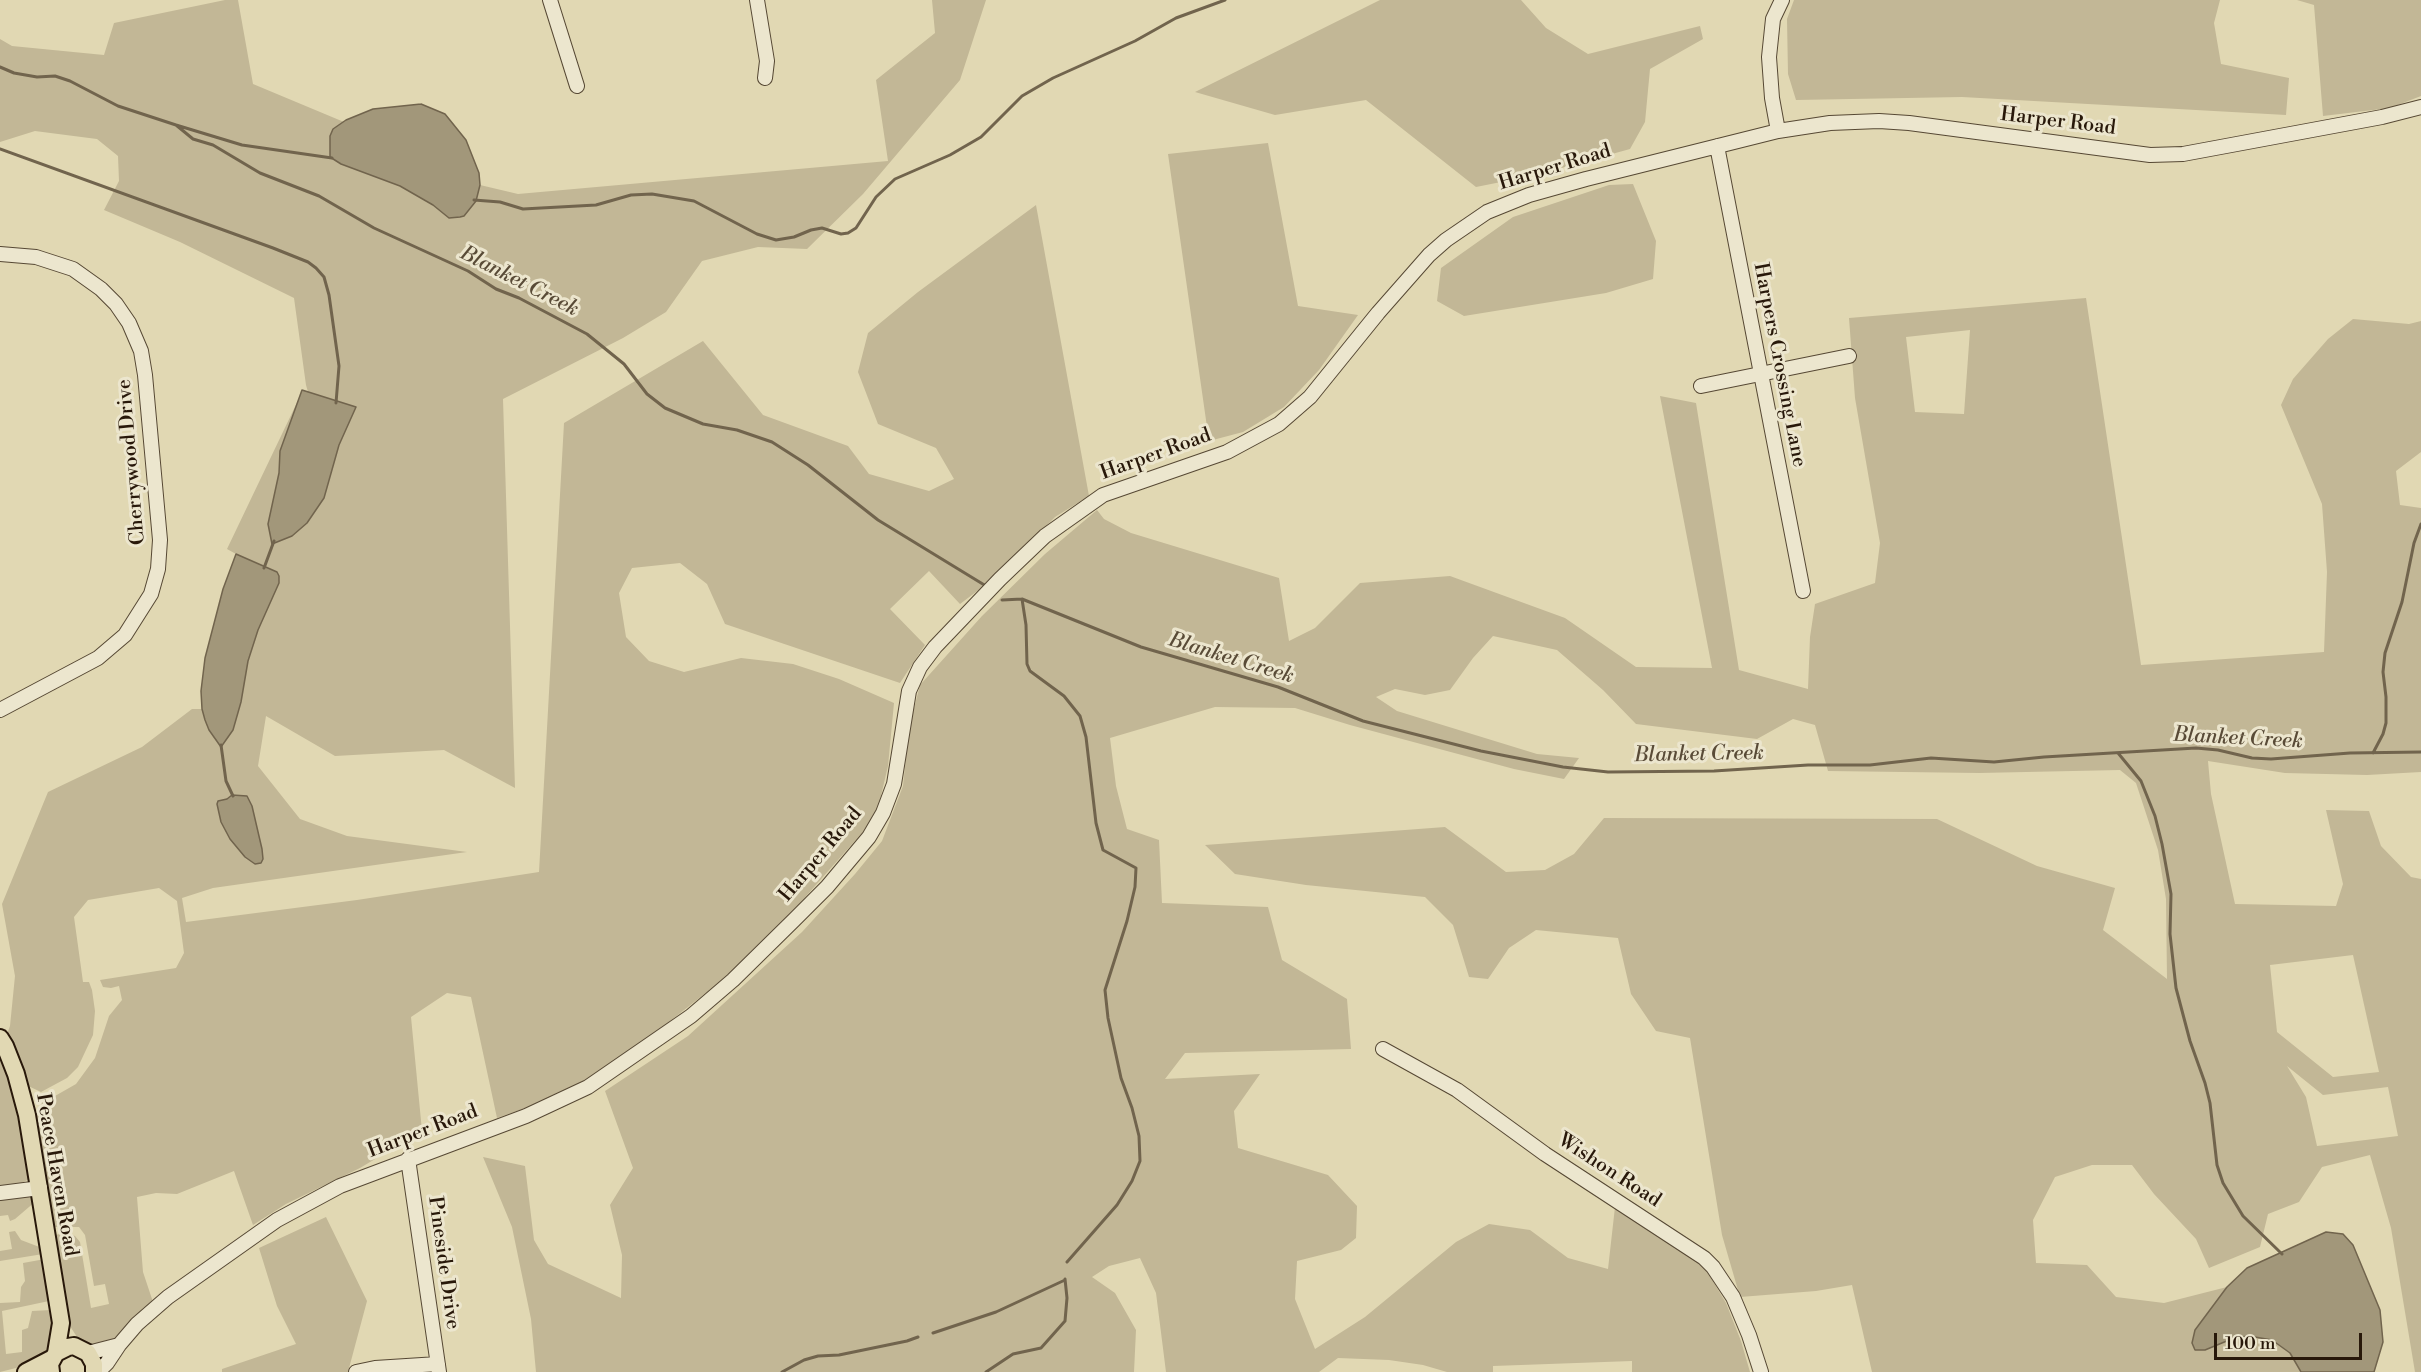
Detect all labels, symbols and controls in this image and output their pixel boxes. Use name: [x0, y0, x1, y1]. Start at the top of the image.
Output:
street label: Harper Road: [1999, 103, 2117, 141]
street label: Harper Road: [1496, 140, 1614, 196]
water label: Blanket Creek: [455, 241, 583, 323]
street label: Harpers Crossing Lane: [1747, 261, 1811, 469]
street label: Cherrywood Drive: [113, 378, 151, 546]
street label: Harper Road: [1097, 424, 1215, 486]
water label: Blanket Creek: [1165, 628, 1297, 690]
water label: Blanket Creek: [2173, 723, 2303, 755]
water label: Blanket Creek: [1634, 741, 1764, 769]
street label: Harper Road: [774, 803, 868, 907]
street label: Peace Haven Road: [30, 1092, 82, 1258]
street label: Harper Road: [364, 1100, 482, 1164]
street label: Wishon Road: [1553, 1129, 1665, 1213]
street label: Pineside Drive: [422, 1195, 464, 1331]
scale bar: [2217, 1321, 2366, 1359]
text: 100 m: [2225, 1332, 2276, 1355]

